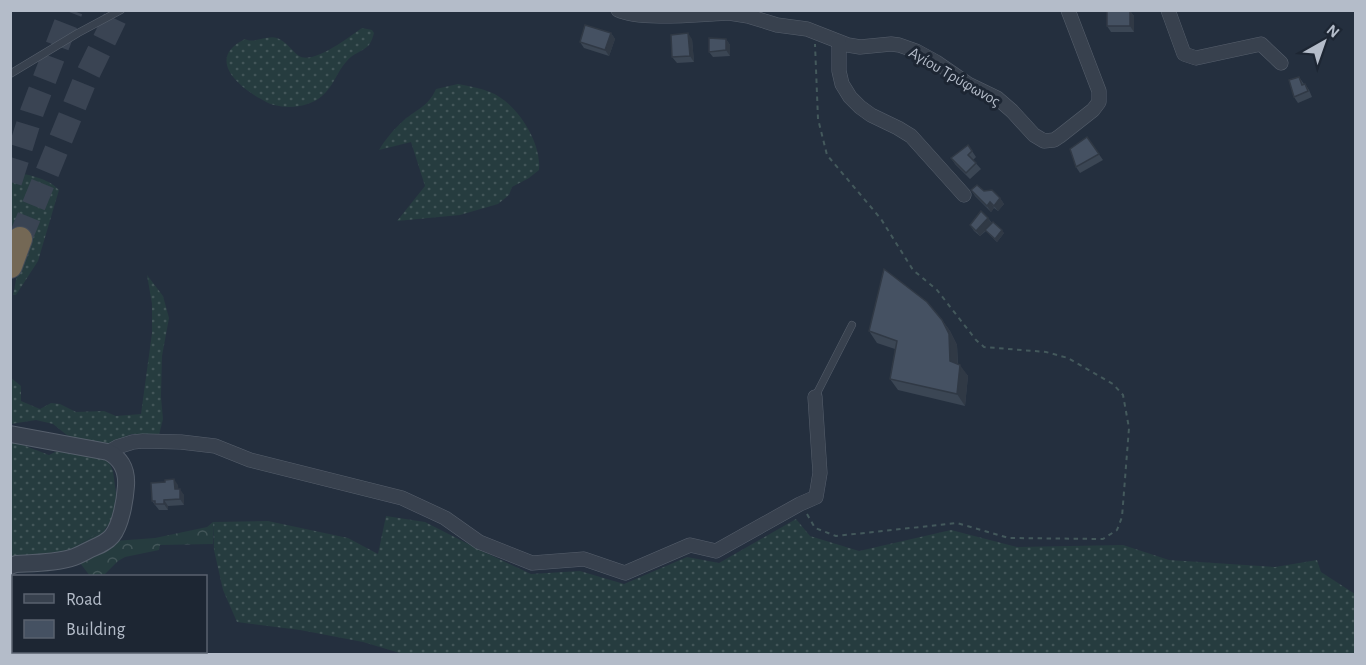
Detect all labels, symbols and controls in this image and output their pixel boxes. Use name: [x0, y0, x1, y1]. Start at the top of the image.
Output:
north arrow: [1294, 12, 1354, 72]
text: N: [1324, 22, 1342, 41]
street label: Αγίου Τρύφωνος: [906, 44, 1003, 110]
legend: [12, 575, 207, 653]
text: Road: [66, 591, 102, 609]
text: Building: [66, 621, 126, 639]

